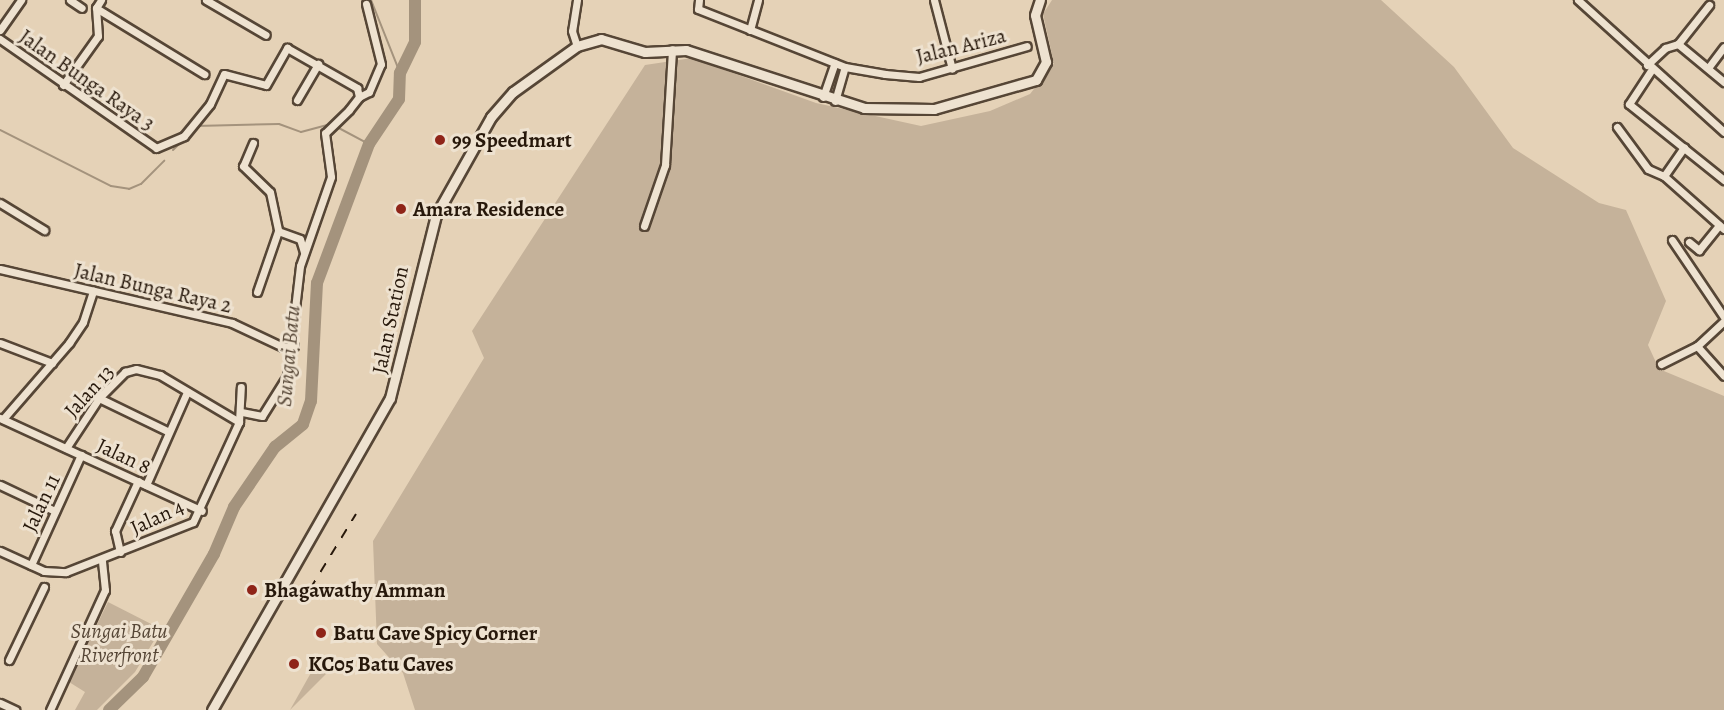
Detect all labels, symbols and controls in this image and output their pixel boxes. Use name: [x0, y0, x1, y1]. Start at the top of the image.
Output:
street label: Jalan Ariza: [913, 23, 1009, 69]
street label: Jalan Bunga Raya 3: [14, 24, 160, 136]
place label: 99 Speedmart: [452, 127, 572, 153]
marker: 99 Speedmart: [433, 133, 447, 147]
place label: Amara Residence: [413, 196, 564, 222]
marker: Amara Residence: [394, 202, 408, 216]
street label: Jalan Bunga Raya 2: [72, 258, 234, 318]
street label: Jalan Station: [366, 264, 414, 376]
water label: Sungai Batu: [271, 304, 307, 408]
street label: Jalan 13: [59, 359, 119, 423]
street label: Jalan 8: [93, 433, 155, 479]
street label: Jalan 11: [17, 470, 65, 536]
street label: Jalan 4: [126, 494, 188, 540]
place label: Bhagawathy Amman: [264, 577, 446, 603]
marker: Bhagawathy Amman: [245, 583, 259, 597]
park label: Sungai Batu Riverfront: [70, 618, 168, 668]
place label: Batu Cave Spicy Corner: [333, 620, 537, 646]
marker: Batu Cave Spicy Corner: [314, 626, 328, 640]
place label: KC05 Batu Caves: [308, 651, 453, 677]
marker: KC05 Batu Caves: [285, 655, 303, 673]

